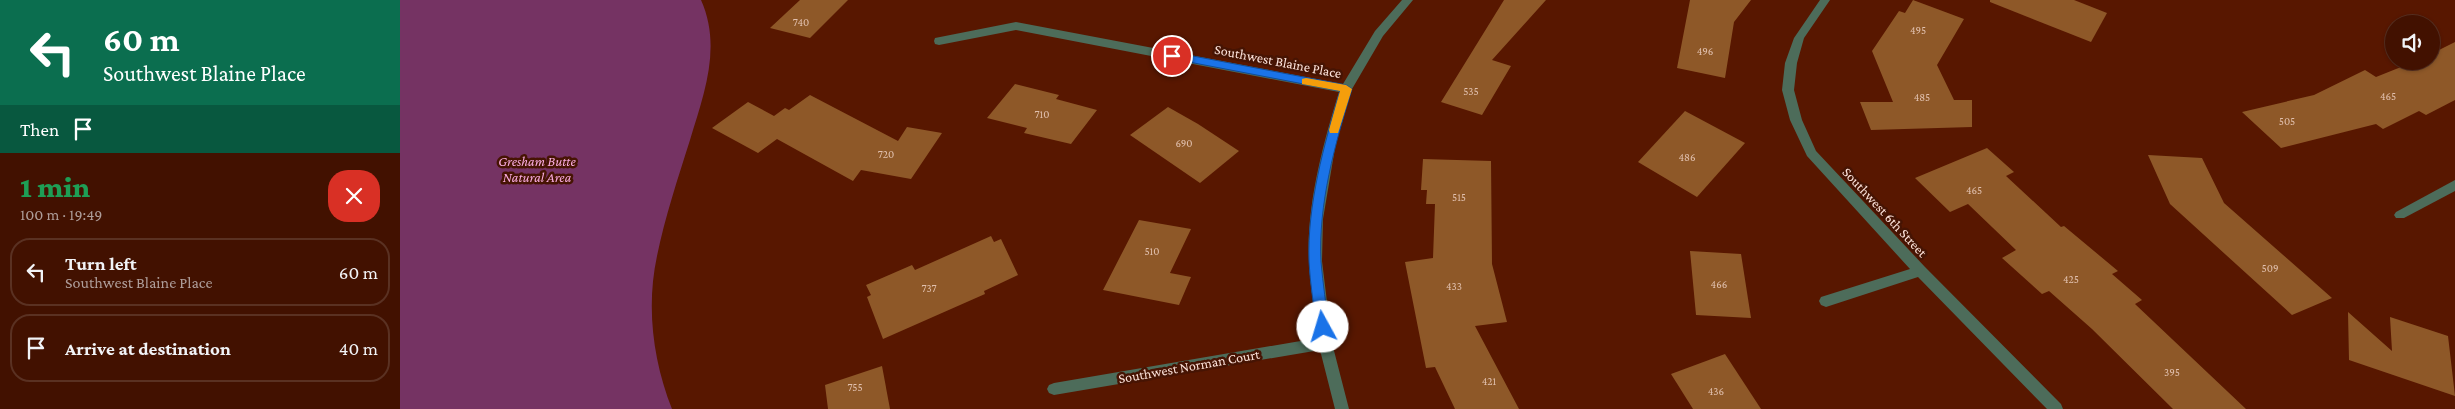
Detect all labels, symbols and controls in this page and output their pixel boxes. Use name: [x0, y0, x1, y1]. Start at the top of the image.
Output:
map controls: [2385, 15, 2440, 70]
button: sound: [2385, 15, 2440, 70]
house number: 740: [793, 16, 809, 28]
icon: left: [20, 20, 85, 85]
text: 60 m: [103, 20, 180, 59]
house number: 495: [1910, 24, 1926, 36]
pin: [1151, 35, 1193, 77]
street label: Southwest Blaine Place: [1213, 41, 1343, 81]
icon: arrive: [1158, 42, 1186, 70]
house number: 496: [1697, 45, 1713, 57]
text: Southwest Blaine Place: [103, 61, 306, 86]
house number: 535: [1463, 85, 1479, 97]
house number: 465: [2380, 90, 2396, 102]
house number: 485: [1914, 91, 1930, 103]
house number: 710: [1035, 108, 1049, 120]
icon: arrive: [69, 115, 97, 143]
house number: 505: [2279, 115, 2295, 127]
text: Then: [20, 119, 59, 140]
house number: 690: [1175, 137, 1193, 149]
house number: 720: [878, 148, 894, 160]
house number: 486: [1678, 151, 1696, 163]
park label: Gresham Butte Natural Area: [498, 153, 576, 185]
street label: Southwest 6th Street: [1839, 164, 1931, 260]
text: 1 min: [20, 170, 90, 203]
button: close: [328, 170, 380, 222]
house number: 465: [1966, 184, 1982, 196]
house number: 515: [1452, 191, 1466, 203]
text: 100 m · 19:49: [20, 206, 102, 223]
house number: 510: [1144, 245, 1160, 257]
text: Turn left: [65, 253, 137, 274]
icon: left: [22, 258, 50, 286]
text: 60 m: [339, 262, 378, 283]
house number: 509: [2262, 262, 2279, 274]
house number: 425: [2063, 273, 2079, 285]
text: Southwest Blaine Place: [65, 274, 212, 291]
house number: 466: [1711, 278, 1727, 290]
house number: 433: [1446, 280, 1462, 292]
house number: 737: [921, 282, 937, 294]
position arrow: [1296, 300, 1348, 352]
icon: arrive: [22, 334, 50, 362]
text: Arrive at destination: [65, 338, 231, 359]
text: 40 m: [339, 338, 378, 359]
street label: Southwest Norman Court: [1117, 346, 1261, 386]
house number: 395: [2164, 366, 2180, 378]
house number: 421: [1482, 375, 1497, 387]
house number: 755: [847, 381, 863, 393]
house number: 436: [1708, 385, 1724, 397]

